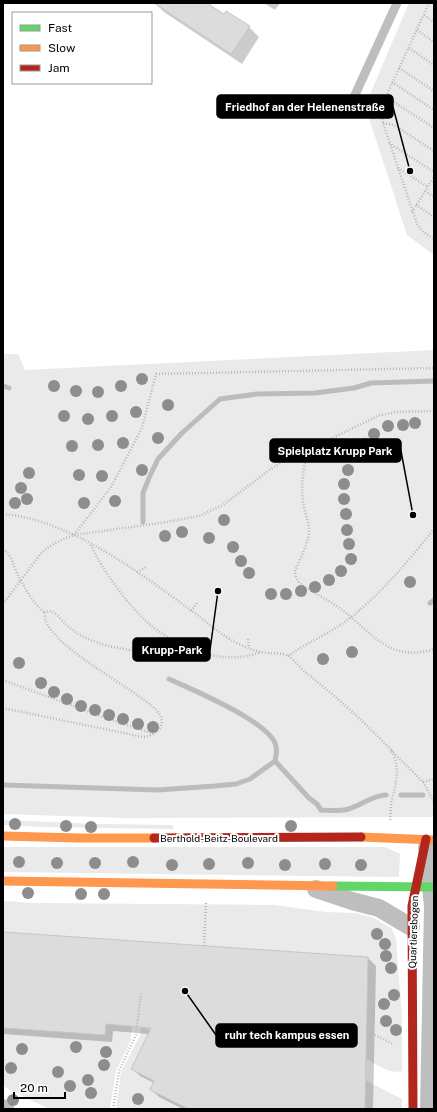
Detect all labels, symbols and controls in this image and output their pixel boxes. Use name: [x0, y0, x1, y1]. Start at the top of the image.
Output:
legend: [12, 12, 152, 84]
text: Fast: [48, 21, 73, 35]
text: Slow: [48, 41, 76, 55]
text: Jam: [48, 61, 70, 75]
callout: Friedhof an der Helenenstraße: [217, 95, 393, 118]
text: Friedhof an der Helenenstraße: [225, 101, 385, 113]
callout: Spielplatz Krupp Park: [270, 439, 401, 462]
text: Spielplatz Krupp Park: [278, 445, 393, 457]
callout: Krupp-Park: [133, 638, 210, 661]
text: Krupp-Park: [142, 644, 203, 656]
street label: Berthold-Beitz-Boulevard: [160, 832, 278, 844]
street label: Quartiersbogen: [406, 895, 420, 968]
callout: ruhr tech kampus essen: [216, 1024, 357, 1047]
text: ruhr tech kampus essen: [225, 1029, 349, 1041]
scale bar: [14, 1074, 65, 1100]
text: 20 m: [20, 1081, 48, 1095]

